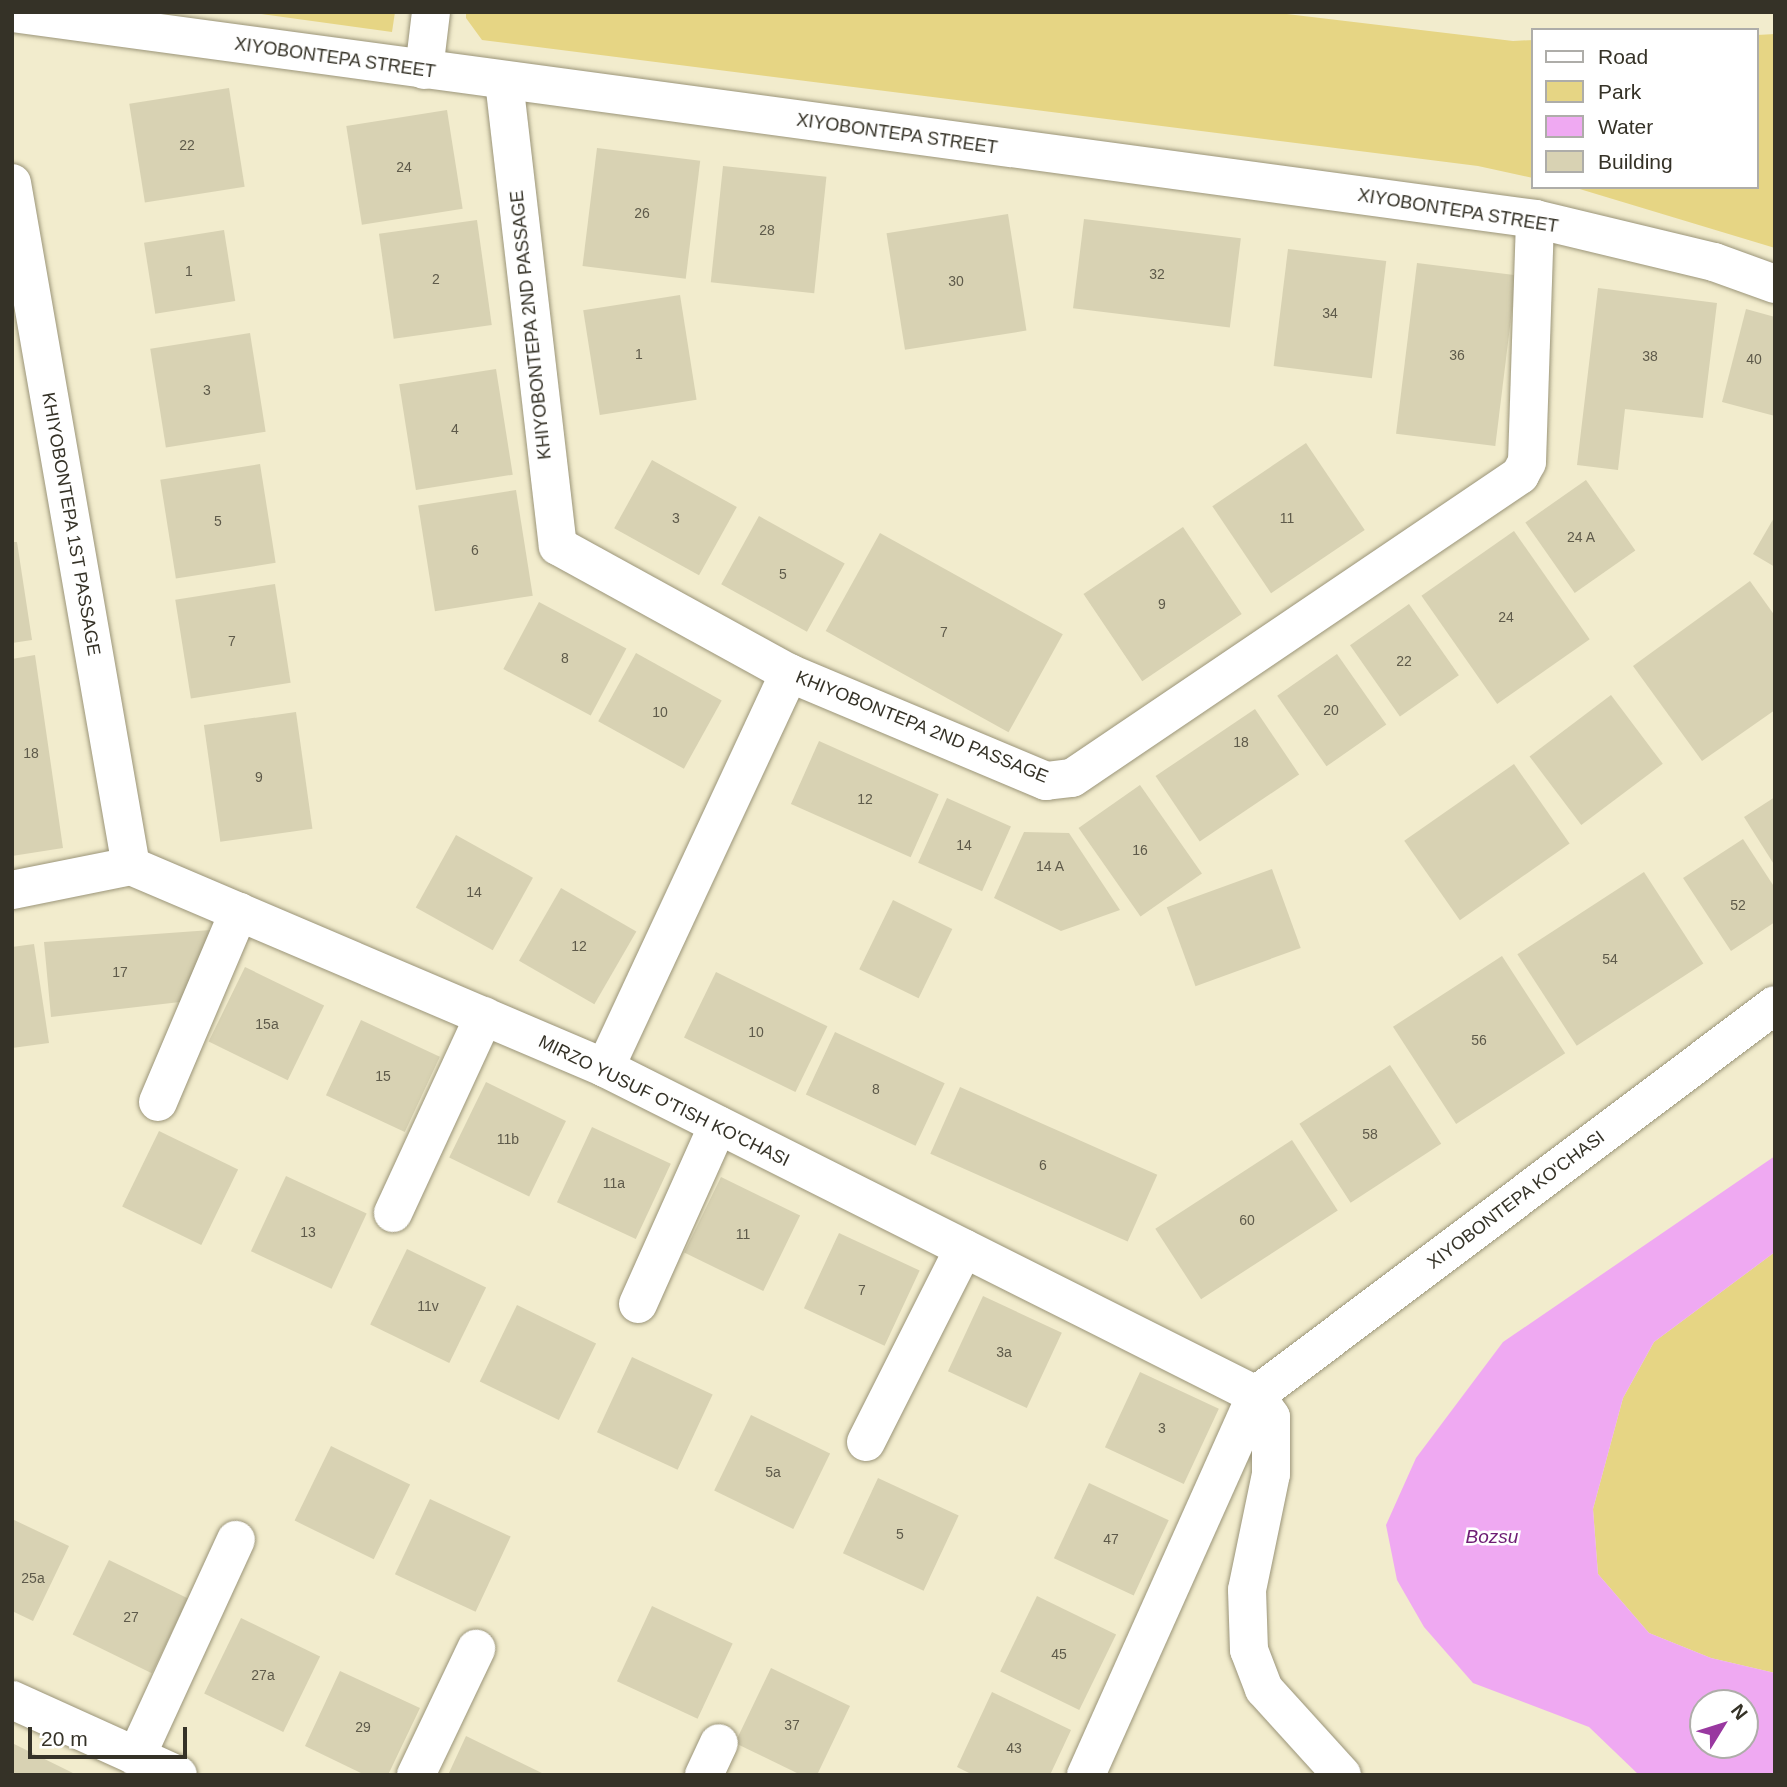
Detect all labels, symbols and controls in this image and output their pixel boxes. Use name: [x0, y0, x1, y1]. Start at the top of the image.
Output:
legend: [1532, 28, 1759, 189]
street label: XIYOBONTEPA STREET: [233, 33, 437, 83]
text: Road: [1598, 45, 1648, 68]
text: Park: [1598, 80, 1641, 103]
street label: XIYOBONTEPA STREET: [795, 109, 999, 159]
text: Water: [1598, 115, 1653, 138]
house number: 22: [179, 137, 195, 153]
text: Building: [1598, 150, 1673, 173]
house number: 24: [396, 159, 412, 175]
street label: XIYOBONTEPA STREET: [1356, 184, 1560, 238]
street label: KHIYOBONTEPA 2ND PASSAGE: [506, 189, 556, 461]
house number: 26: [634, 205, 650, 221]
house number: 28: [759, 222, 775, 238]
house number: 1: [185, 263, 193, 279]
house number: 32: [1149, 266, 1165, 282]
house number: 2: [432, 271, 440, 287]
house number: 30: [948, 273, 964, 289]
house number: 34: [1322, 305, 1338, 321]
house number: 1: [635, 346, 643, 362]
house number: 36: [1449, 347, 1465, 363]
house number: 38: [1642, 348, 1658, 364]
house number: 40: [1746, 351, 1762, 367]
house number: 3: [203, 382, 211, 398]
street label: KHIYOBONTEPA 1ST PASSAGE: [37, 390, 105, 658]
house number: 4: [451, 421, 459, 437]
house number: 3: [672, 510, 680, 526]
house number: 11: [1280, 510, 1294, 526]
house number: 5: [214, 513, 222, 529]
house number: 24 A: [1567, 529, 1595, 545]
house number: 6: [471, 542, 479, 558]
house number: 5: [779, 566, 787, 582]
house number: 9: [1158, 596, 1166, 612]
house number: 24: [1498, 609, 1514, 625]
house number: 7: [940, 624, 948, 640]
house number: 7: [228, 633, 236, 649]
house number: 8: [561, 650, 569, 666]
house number: 22: [1396, 653, 1412, 669]
street label: KHIYOBONTEPA 2ND PASSAGE: [792, 666, 1052, 788]
house number: 20: [1323, 702, 1339, 718]
house number: 10: [652, 704, 668, 720]
house number: 18: [1233, 734, 1249, 750]
house number: 18: [23, 745, 39, 761]
house number: 9: [255, 769, 263, 785]
house number: 12: [857, 791, 873, 807]
house number: 14: [956, 837, 972, 853]
house number: 16: [1132, 842, 1148, 858]
house number: 14 A: [1036, 858, 1064, 874]
house number: 14: [466, 884, 482, 900]
house number: 52: [1730, 897, 1746, 913]
house number: 12: [571, 938, 587, 954]
house number: 54: [1602, 951, 1618, 967]
house number: 17: [112, 964, 128, 980]
house number: 15a: [255, 1016, 279, 1032]
house number: 10: [748, 1024, 764, 1040]
street label: MIRZO YUSUF O'TISH KO'CHASI: [535, 1031, 793, 1171]
house number: 56: [1471, 1032, 1487, 1048]
house number: 15: [375, 1068, 391, 1084]
house number: 8: [872, 1081, 880, 1097]
house number: 58: [1362, 1126, 1378, 1142]
street label: XIYOBONTEPA KO'CHASI: [1423, 1126, 1609, 1274]
house number: 11b: [497, 1131, 519, 1147]
house number: 6: [1039, 1157, 1047, 1173]
house number: 11a: [603, 1175, 625, 1191]
house number: 60: [1239, 1212, 1255, 1228]
house number: 13: [300, 1224, 316, 1240]
house number: 11: [736, 1226, 750, 1242]
house number: 7: [858, 1282, 866, 1298]
house number: 11v: [417, 1298, 439, 1314]
house number: 3a: [996, 1344, 1012, 1360]
house number: 3: [1158, 1420, 1166, 1436]
house number: 5a: [765, 1464, 781, 1480]
house number: 5: [896, 1526, 904, 1542]
water label: Bozsu: [1466, 1526, 1518, 1548]
house number: 47: [1103, 1531, 1119, 1547]
house number: 25a: [21, 1570, 45, 1586]
house number: 27: [123, 1609, 139, 1625]
house number: 45: [1051, 1646, 1067, 1662]
house number: 27a: [251, 1667, 275, 1683]
north arrow: [1689, 1689, 1759, 1759]
text: N: [1727, 1700, 1752, 1724]
scale bar: [32, 1714, 191, 1758]
house number: 37: [784, 1717, 800, 1733]
house number: 29: [355, 1719, 371, 1735]
text: 20 m: [41, 1727, 88, 1750]
house number: 43: [1006, 1740, 1022, 1756]

